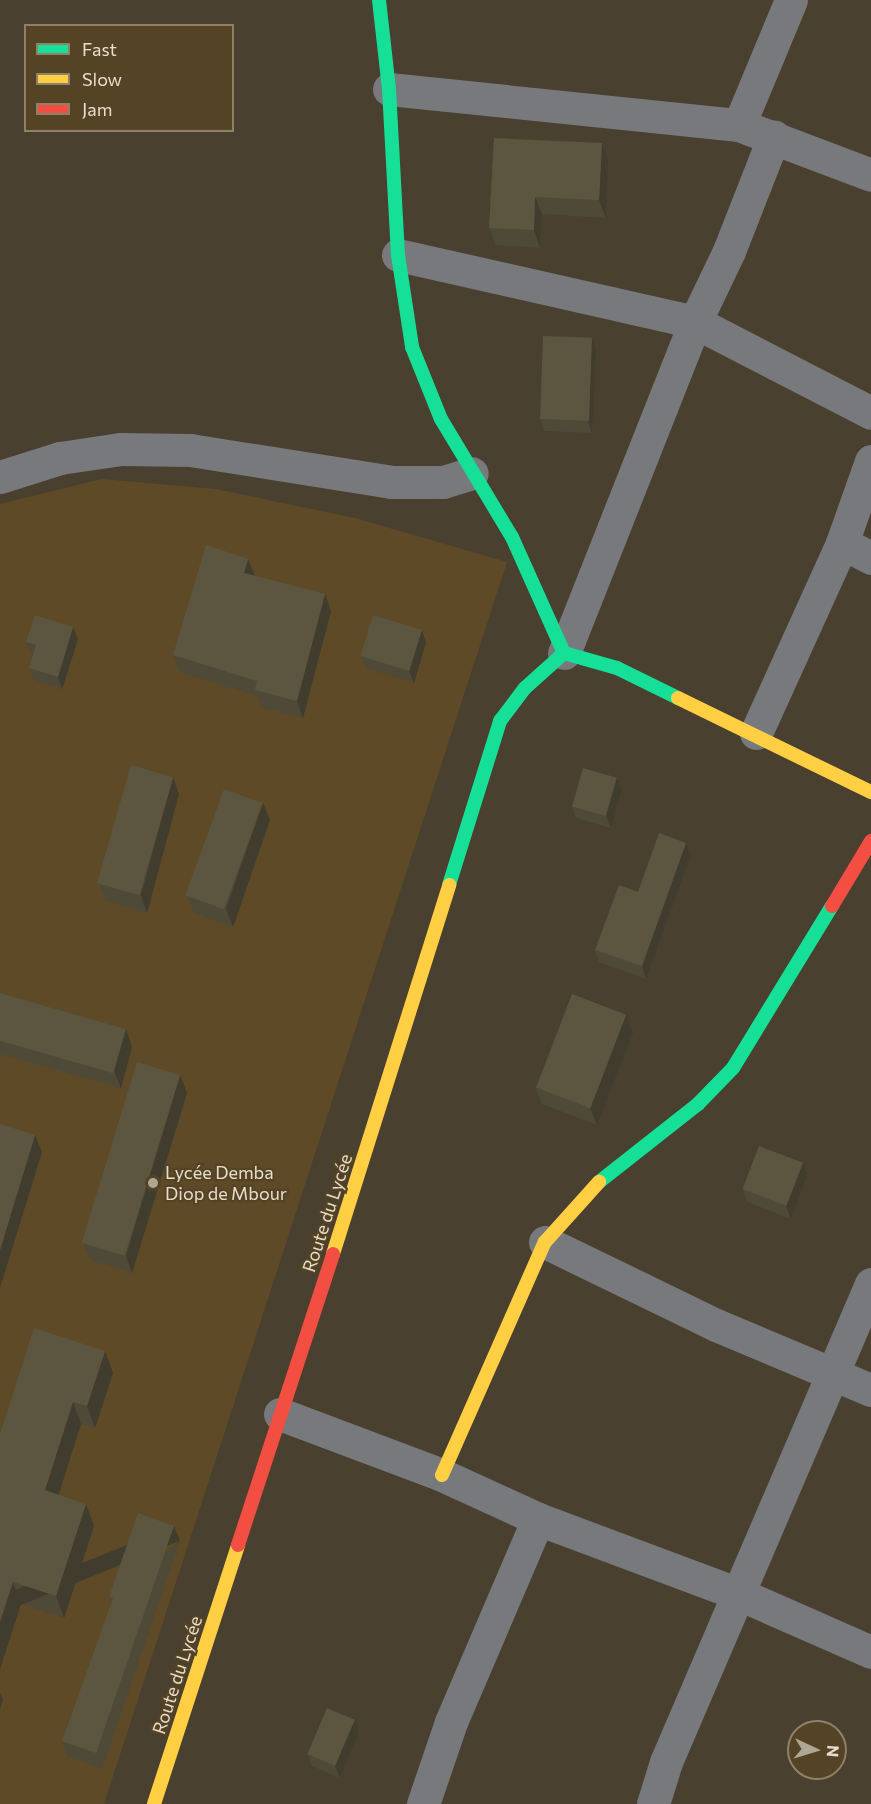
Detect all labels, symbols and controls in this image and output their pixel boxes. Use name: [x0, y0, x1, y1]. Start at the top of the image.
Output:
legend: [24, 24, 234, 132]
text: Fast: [82, 38, 117, 60]
text: Slow: [82, 68, 122, 90]
text: Jam: [82, 98, 112, 120]
street label: Route du Lycée: [298, 1151, 356, 1275]
place label: Lycée Demba Diop de Mbour: [165, 1162, 287, 1204]
marker: Lycée Demba Diop de Mbour: [146, 1176, 160, 1190]
street label: Route du Lycée: [148, 1613, 206, 1737]
north arrow: [787, 1720, 847, 1780]
text: N: [824, 1745, 843, 1758]

